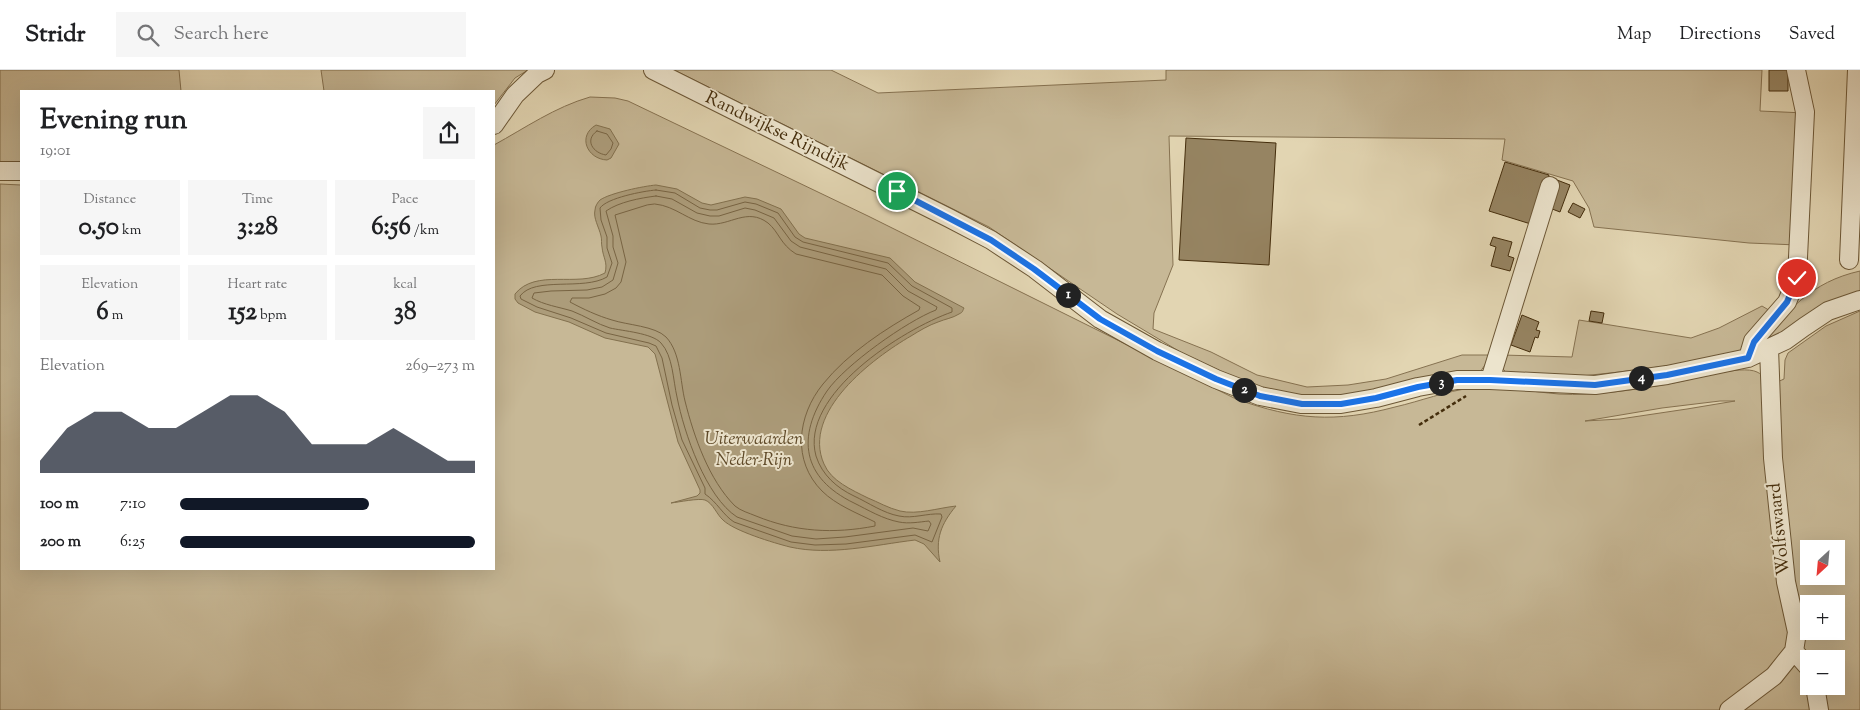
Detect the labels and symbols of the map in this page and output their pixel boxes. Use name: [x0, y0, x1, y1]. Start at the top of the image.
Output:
street label: Randwijkse Rijndijk: [700, 86, 854, 178]
pin: [876, 170, 918, 212]
pin: [1776, 257, 1818, 299]
pin: 1: [1056, 282, 1080, 308]
pin: 4: [1628, 366, 1654, 390]
pin: 3: [1428, 370, 1454, 396]
pin: 2: [1232, 378, 1256, 402]
park label: Uiterwaarden Neder-Rijn: [705, 427, 804, 474]
street label: Wolfswaard: [1762, 481, 1798, 577]
north arrow: [1800, 540, 1845, 585]

